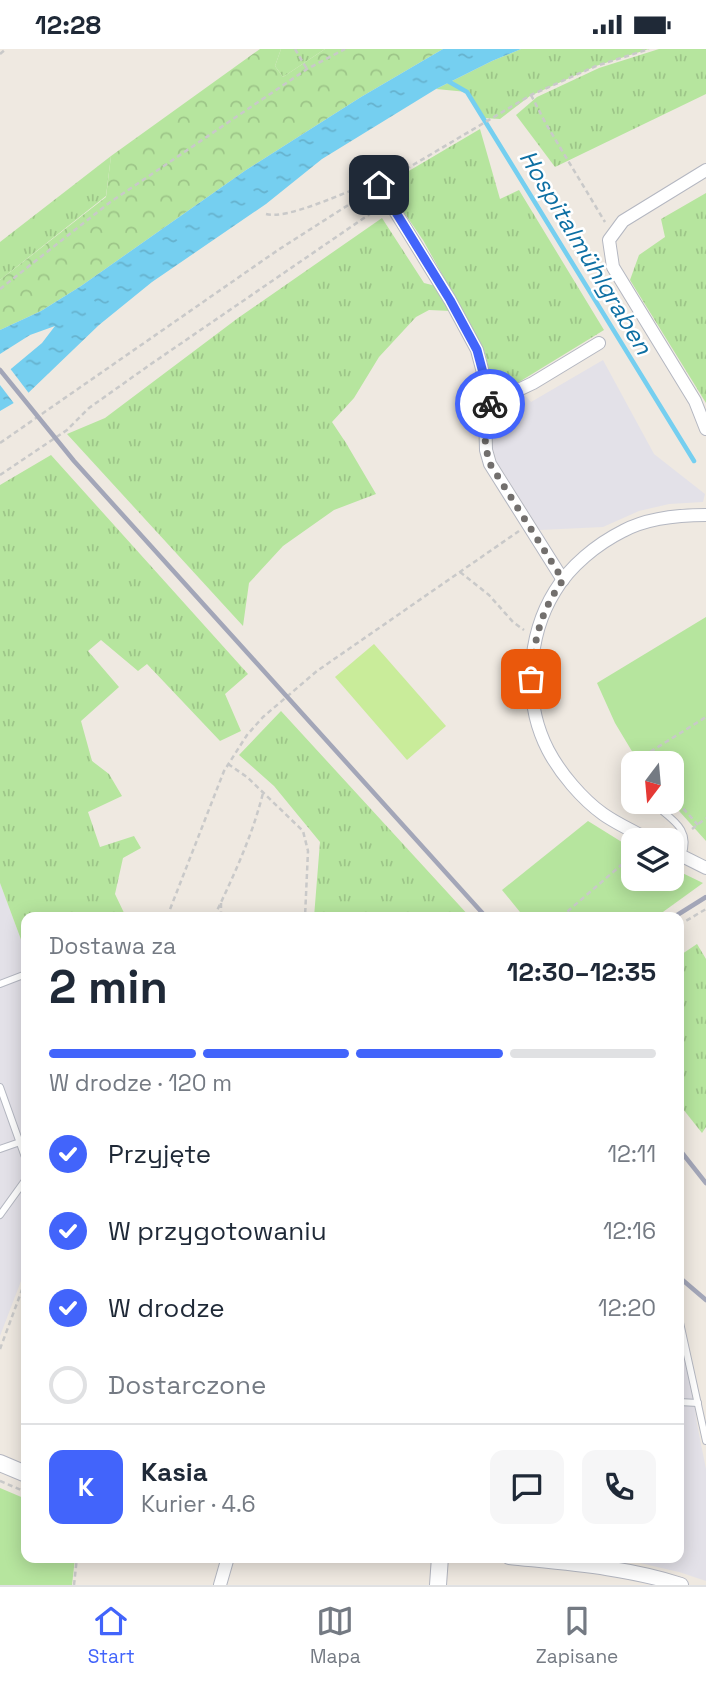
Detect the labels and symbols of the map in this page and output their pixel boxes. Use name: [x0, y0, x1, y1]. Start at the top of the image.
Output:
water label: Hospitalmühlgraben: [513, 144, 660, 361]
pin: [349, 155, 409, 215]
courier: [455, 369, 525, 439]
pin: [501, 649, 561, 709]
north arrow: [621, 751, 684, 814]

